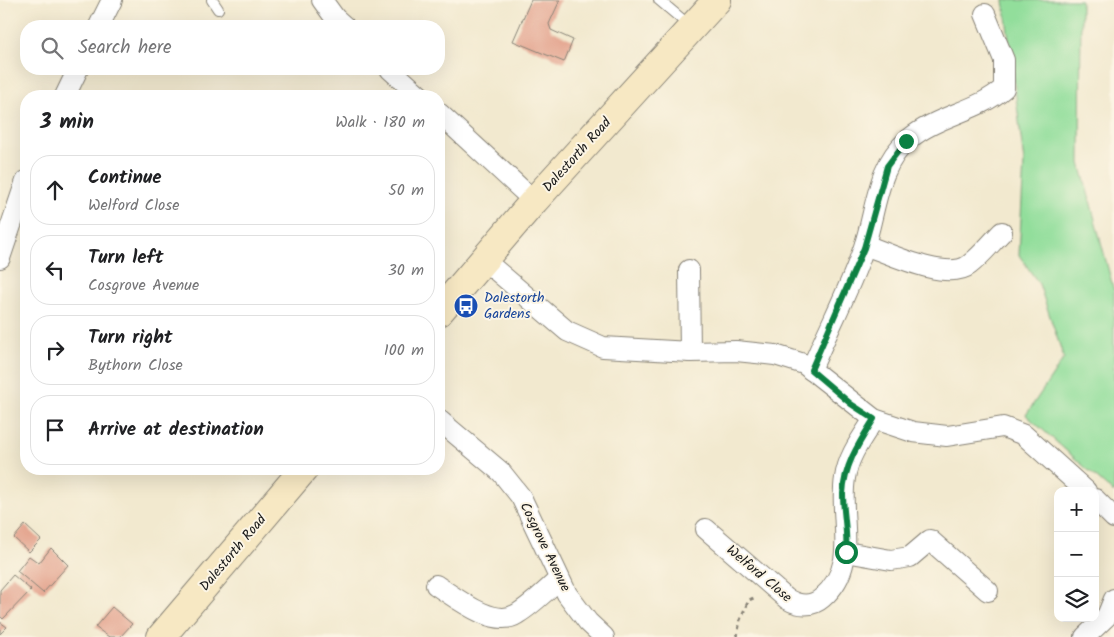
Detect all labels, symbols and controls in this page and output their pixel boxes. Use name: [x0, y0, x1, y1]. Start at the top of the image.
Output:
search box: [20, 20, 445, 75]
text: Search here: [78, 33, 172, 63]
icon: search: [38, 34, 66, 62]
text: 3 min: [40, 106, 94, 139]
text: Walk · 180 m: [335, 110, 425, 135]
street label: Dalestorth Road: [537, 112, 617, 197]
route end: [895, 130, 918, 153]
text: Continue: [88, 163, 161, 193]
icon: ahead: [41, 176, 69, 204]
text: 50 m: [388, 178, 424, 203]
text: Welford Close: [88, 193, 179, 218]
text: Turn left: [88, 243, 163, 273]
icon: left: [41, 256, 69, 284]
text: 30 m: [388, 258, 424, 283]
text: Cosgrove Avenue: [88, 273, 199, 298]
place label: Dalestorth Gardens: [484, 287, 545, 325]
bus stop icon: Dalestorth Gardens: [453, 293, 479, 319]
text: Turn right: [88, 323, 173, 353]
icon: right: [41, 336, 69, 364]
text: 100 m: [384, 338, 424, 363]
text: Bythorn Close: [88, 353, 183, 378]
text: Arrive at destination: [88, 415, 264, 445]
icon: arrive: [41, 416, 69, 444]
map controls: [1054, 487, 1099, 622]
button: +: [1054, 487, 1099, 532]
street label: Cosgrove Avenue: [514, 498, 577, 596]
street label: Dalestorth Road: [194, 509, 272, 596]
button: −: [1054, 532, 1099, 577]
street label: Welford Close: [721, 540, 797, 609]
route start: [835, 541, 858, 564]
button: layers: [1054, 577, 1099, 622]

